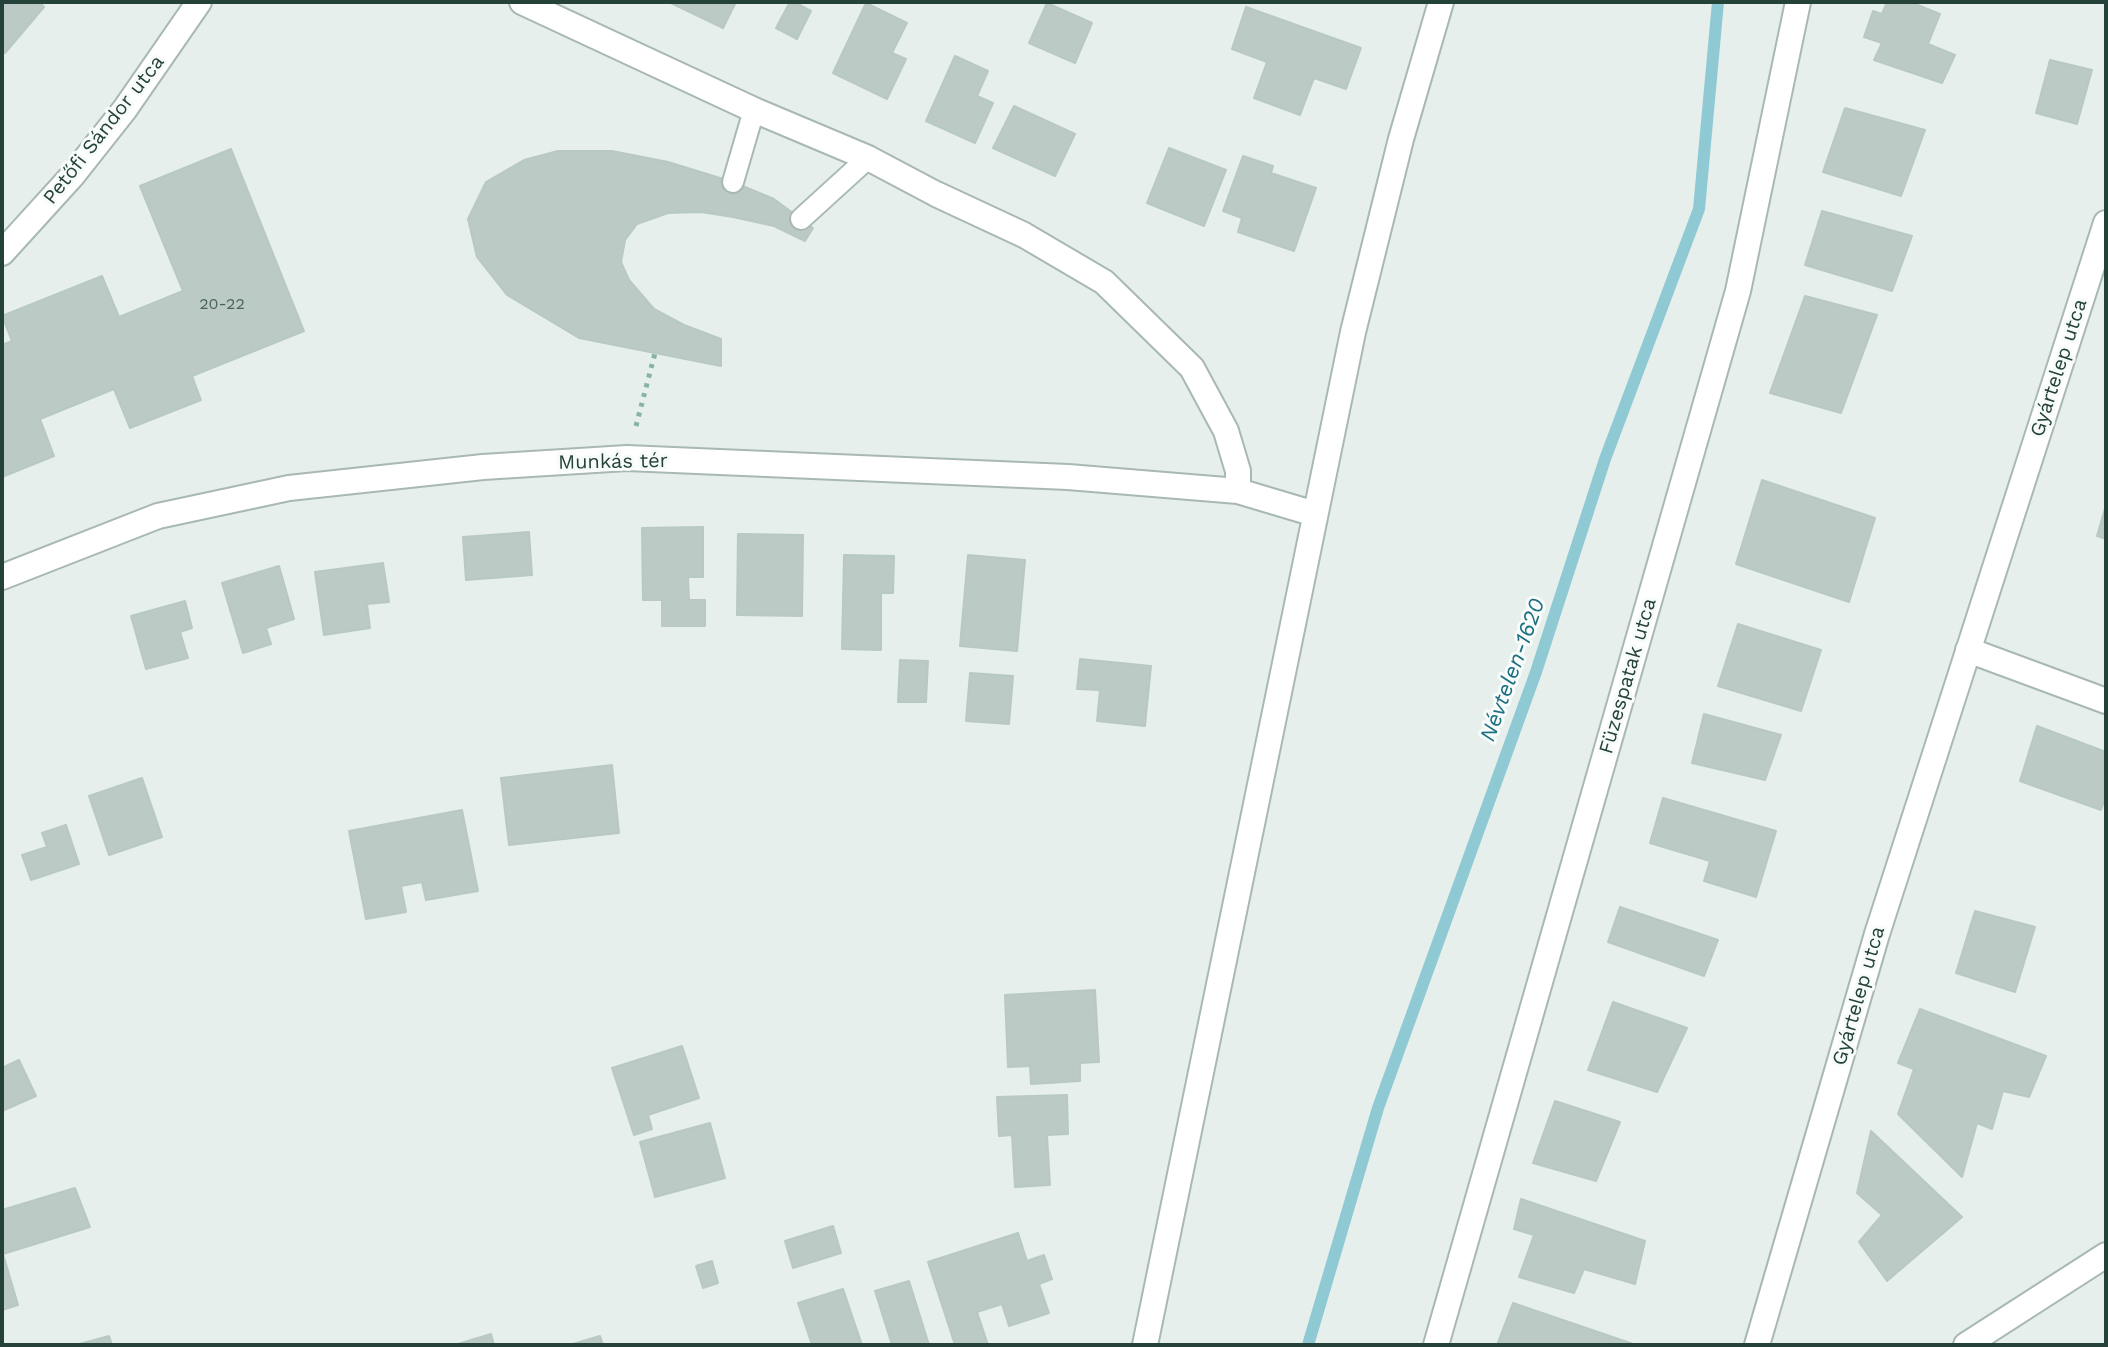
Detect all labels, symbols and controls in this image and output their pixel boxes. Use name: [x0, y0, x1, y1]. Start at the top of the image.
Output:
street label: Petőfi Sándor utca: [38, 51, 170, 209]
house number: 20-22: [199, 294, 245, 314]
street label: Gyártelep utca: [2025, 296, 2093, 440]
street label: Munkás tér: [558, 449, 668, 475]
water label: Névtelen-1620: [1475, 595, 1551, 745]
street label: Füzespatak utca: [1594, 595, 1662, 757]
street label: Gyártelep utca: [1828, 924, 1890, 1068]

